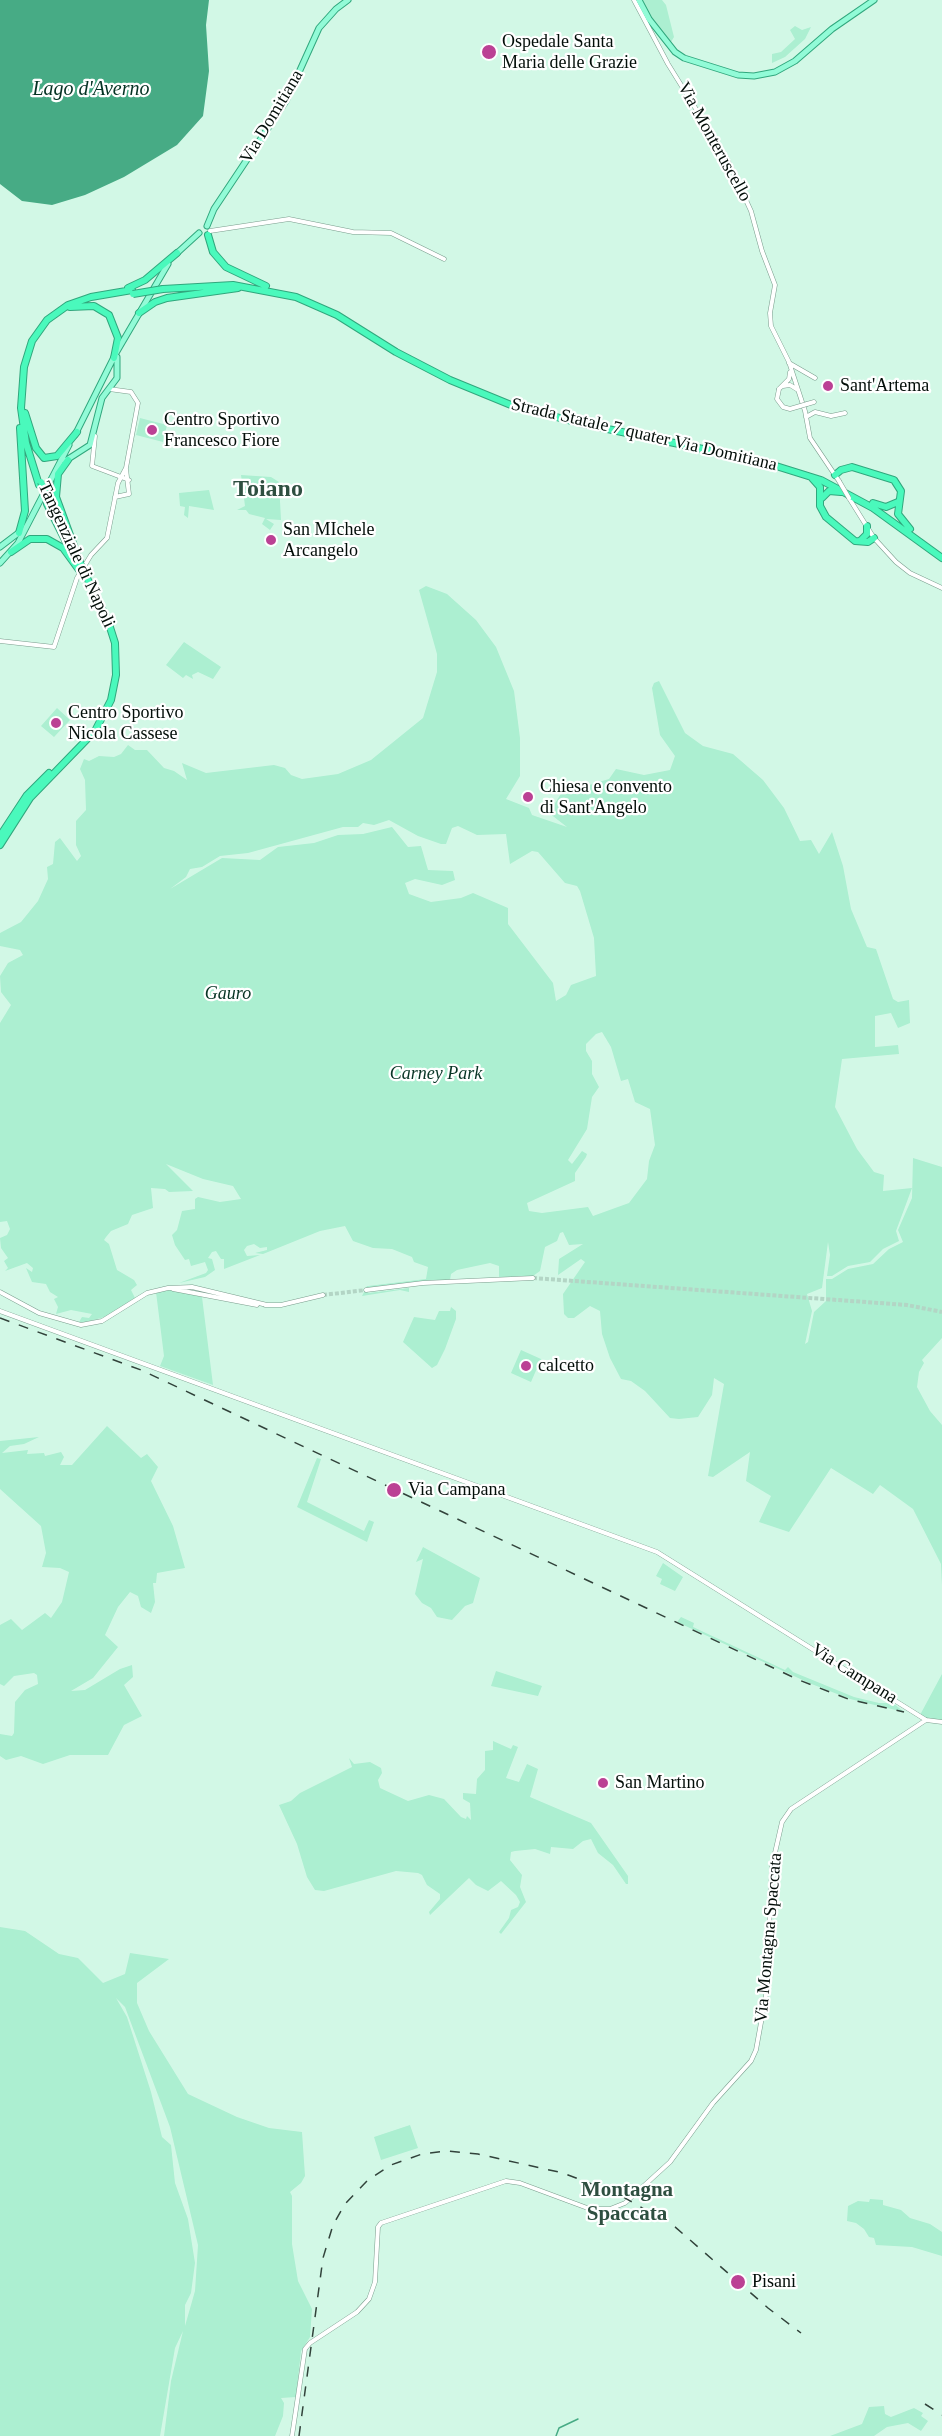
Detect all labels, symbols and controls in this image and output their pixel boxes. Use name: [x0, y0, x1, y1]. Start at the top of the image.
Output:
place label: Ospedale Santa Maria delle Grazie: [502, 31, 637, 74]
marker: Ospedale Santa Maria delle Grazie: [480, 43, 498, 61]
street label: Via Domitiana: [236, 66, 308, 168]
water label: Lago d'Averno: [32, 78, 150, 102]
street label: Via Monteruscello: [672, 78, 756, 206]
place label: Sant'Artema: [840, 375, 929, 397]
marker: Sant'Artema: [821, 379, 835, 393]
street label: Strada Statale 7 quater Via Domitiana: [509, 394, 779, 476]
place label: Centro Sportivo Francesco Fiore: [164, 409, 279, 452]
marker: Centro Sportivo Francesco Fiore: [145, 423, 159, 437]
district label: Toiano: [233, 476, 303, 504]
street label: Tangenziale di Napoli: [33, 479, 119, 631]
place label: San MIchele Arcangelo: [283, 519, 374, 562]
marker: San MIchele Arcangelo: [264, 533, 278, 547]
place label: Centro Sportivo Nicola Cassese: [68, 702, 183, 744]
marker: Centro Sportivo Nicola Cassese: [49, 716, 63, 730]
place label: Chiesa e convento di Sant'Angelo: [540, 776, 672, 818]
marker: Chiesa e convento di Sant'Angelo: [521, 790, 535, 804]
park label: Gauro: [205, 983, 251, 1005]
park label: Carney Park: [390, 1063, 482, 1085]
place label: calcetto: [538, 1355, 594, 1377]
marker: calcetto: [519, 1359, 533, 1373]
place label: Via Campana: [408, 1479, 505, 1501]
marker: Via Campana: [385, 1481, 403, 1499]
street label: Via Campana: [807, 1639, 901, 1709]
place label: San Martino: [615, 1772, 704, 1794]
marker: San Martino: [596, 1776, 610, 1790]
street label: Via Montagna Spaccata: [751, 1852, 787, 2024]
district label: Montagna Spaccata: [581, 2178, 673, 2228]
place label: Pisani: [752, 2271, 796, 2293]
marker: Pisani: [729, 2273, 747, 2291]

